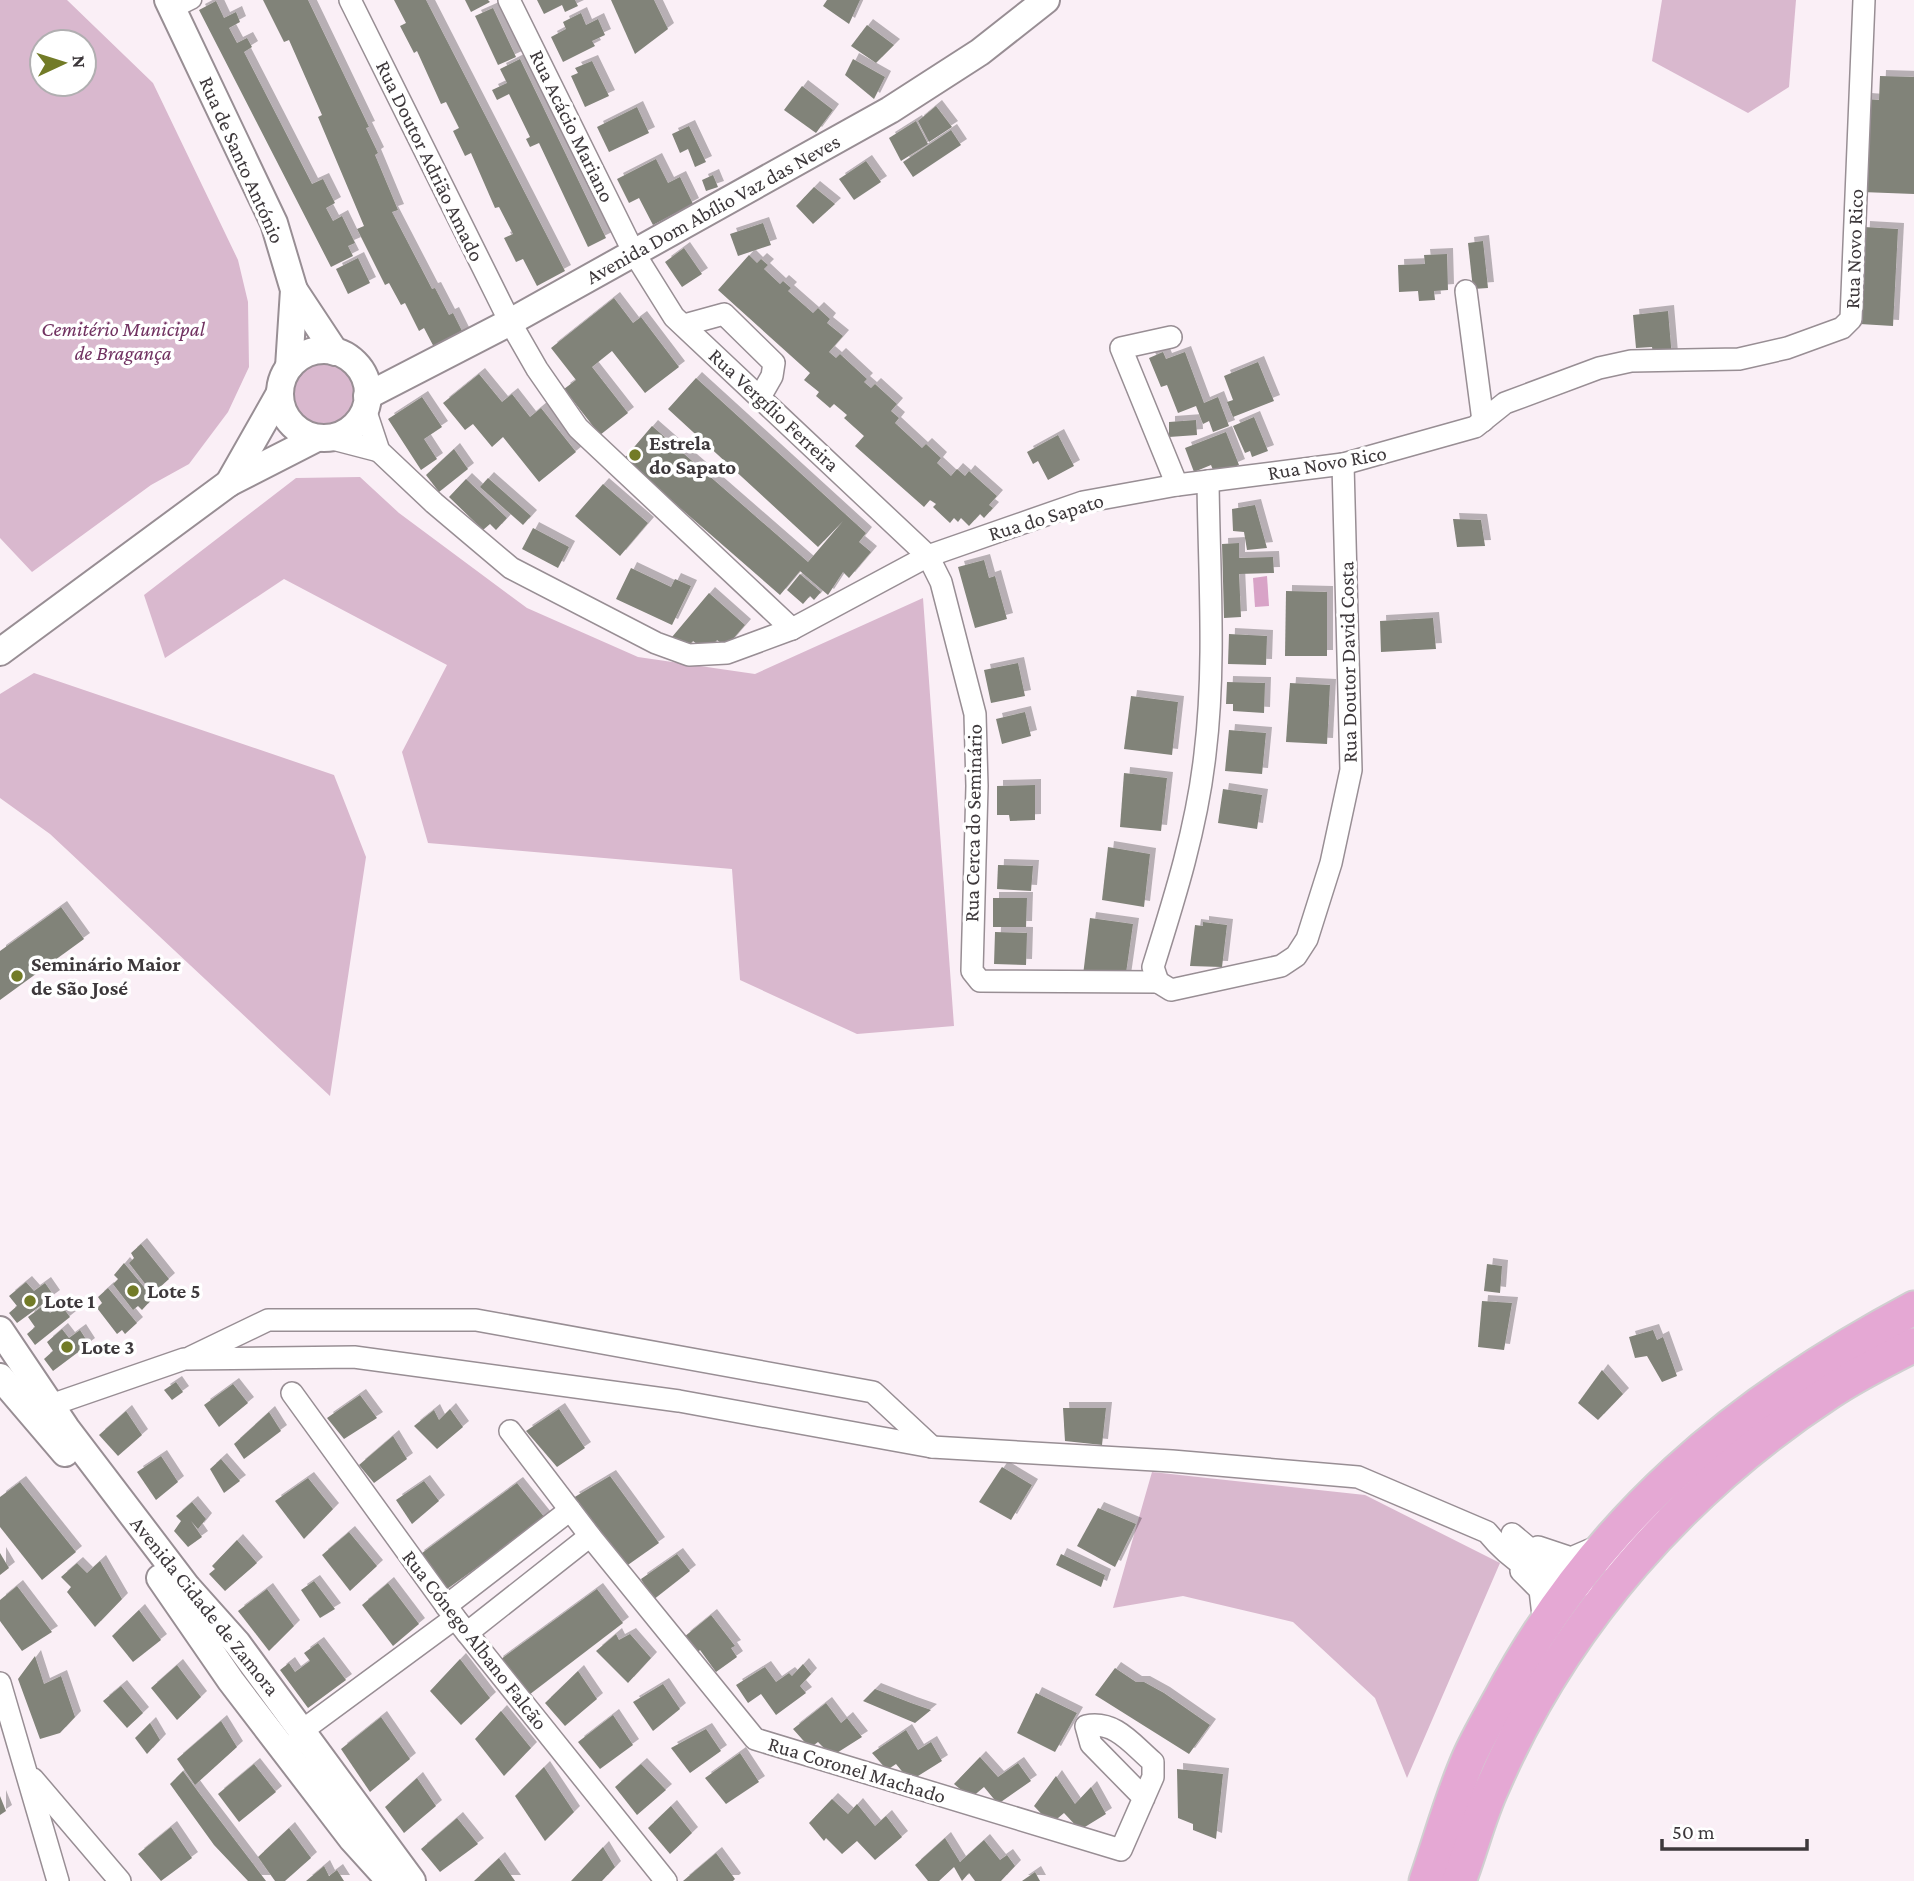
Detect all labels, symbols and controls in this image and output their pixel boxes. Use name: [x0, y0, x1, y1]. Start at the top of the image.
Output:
north arrow: [28, 28, 98, 98]
street label: Rua Acácio Mariano: [525, 46, 619, 206]
text: N: [69, 55, 90, 69]
street label: Rua Doutor Adrião Amado: [371, 57, 489, 265]
street label: Rua de Santo António: [194, 73, 290, 247]
street label: Avenida Dom Abílio Vaz das Neves: [582, 129, 844, 289]
street label: Rua Novo Rico: [1840, 188, 1868, 310]
park label: Cemitério Municipal de Bragança: [41, 317, 206, 365]
street label: Rua Vergílio Ferreira: [704, 343, 844, 477]
place label: Estrela do Sapato: [649, 431, 736, 479]
street label: Rua Novo Rico: [1266, 441, 1388, 485]
marker: Estrela do Sapato: [627, 447, 643, 463]
street label: Rua do Sapato: [986, 488, 1106, 546]
street label: Rua Doutor David Costa: [1334, 561, 1362, 763]
street label: Rua Cerca do Seminário: [959, 724, 987, 922]
place label: Seminário Maior de São José: [31, 952, 181, 1000]
marker: Seminário Maior de São José: [9, 968, 25, 984]
place label: Lote 5: [147, 1279, 201, 1303]
marker: Lote 5: [125, 1283, 141, 1299]
place label: Lote 1: [44, 1289, 95, 1313]
marker: Lote 1: [22, 1293, 38, 1309]
place label: Lote 3: [81, 1335, 135, 1359]
marker: Lote 3: [59, 1339, 75, 1355]
street label: Avenida Cidade de Zamora: [125, 1512, 285, 1701]
street label: Rua Cónego Albano Falcão: [397, 1545, 553, 1735]
street label: Rua Coronel Machado: [765, 1732, 949, 1808]
scale bar: [1662, 1808, 1807, 1852]
text: 50 m: [1672, 1820, 1715, 1844]

